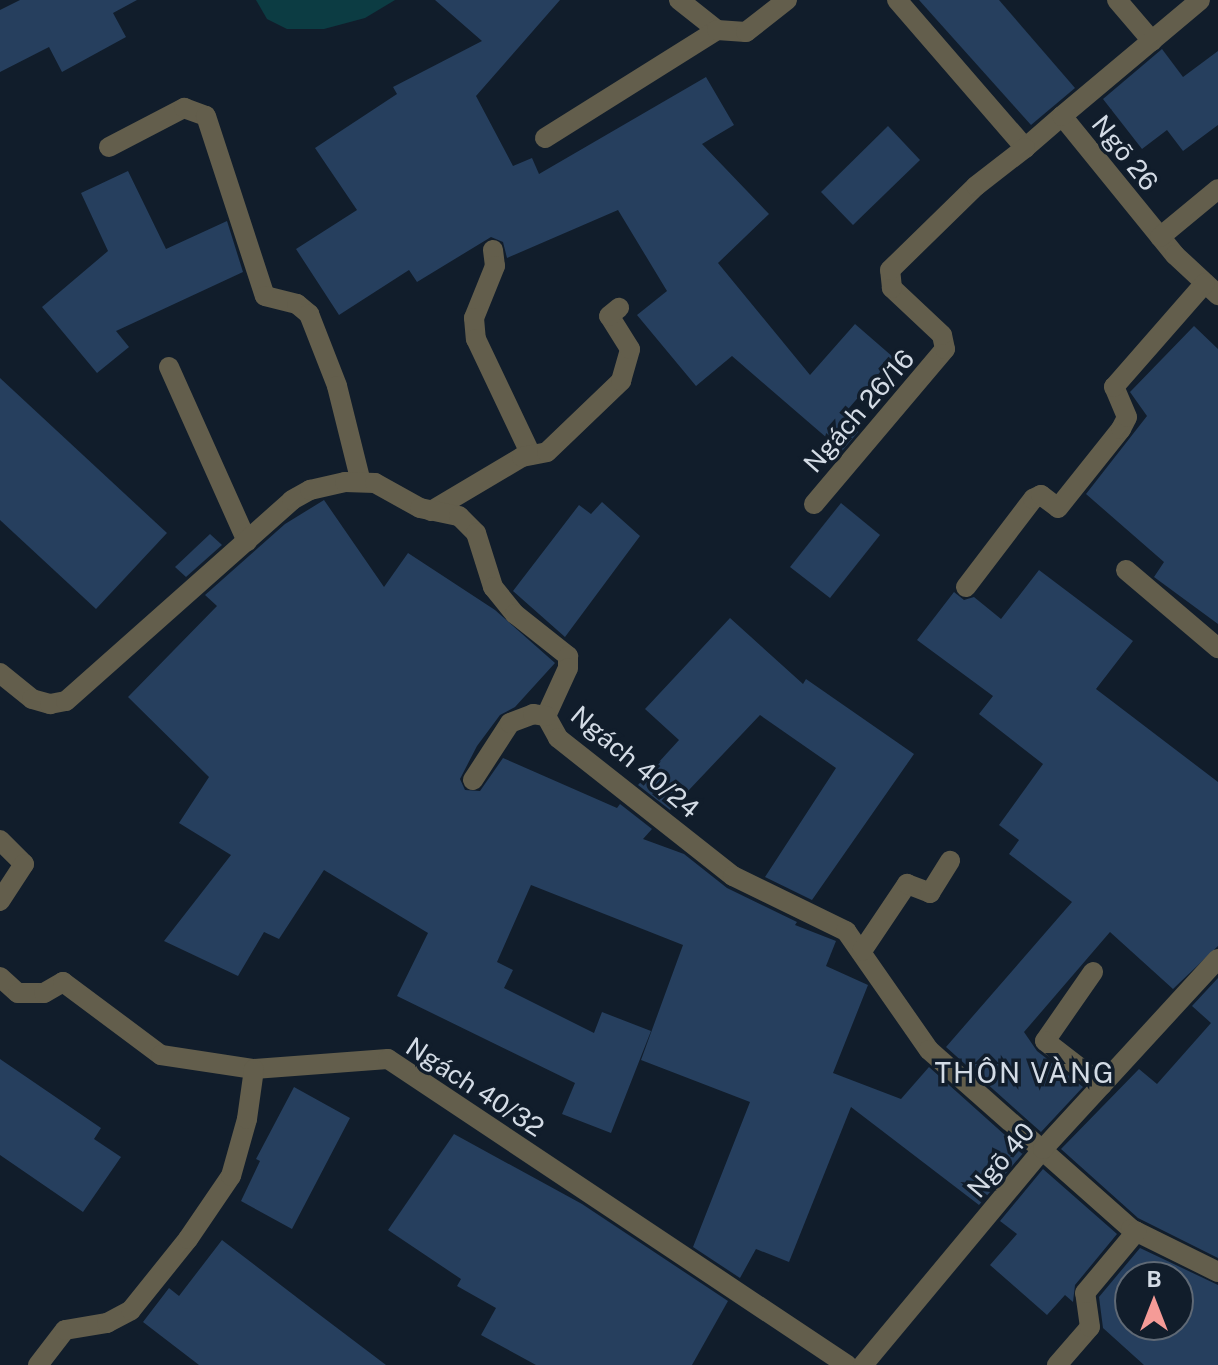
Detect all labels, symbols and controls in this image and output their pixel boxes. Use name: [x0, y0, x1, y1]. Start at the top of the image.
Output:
street label: Ngõ 26: [1085, 109, 1165, 197]
street label: Ngách 26/16: [797, 343, 921, 479]
street label: Ngách 40/24: [564, 699, 706, 825]
street label: Ngách 40/32: [400, 1031, 550, 1143]
district label: THÔN VÀNG: [934, 1056, 1116, 1090]
street label: Ngõ 40: [961, 1116, 1041, 1204]
north arrow: [1114, 1261, 1194, 1341]
text: B: [1146, 1266, 1162, 1292]

